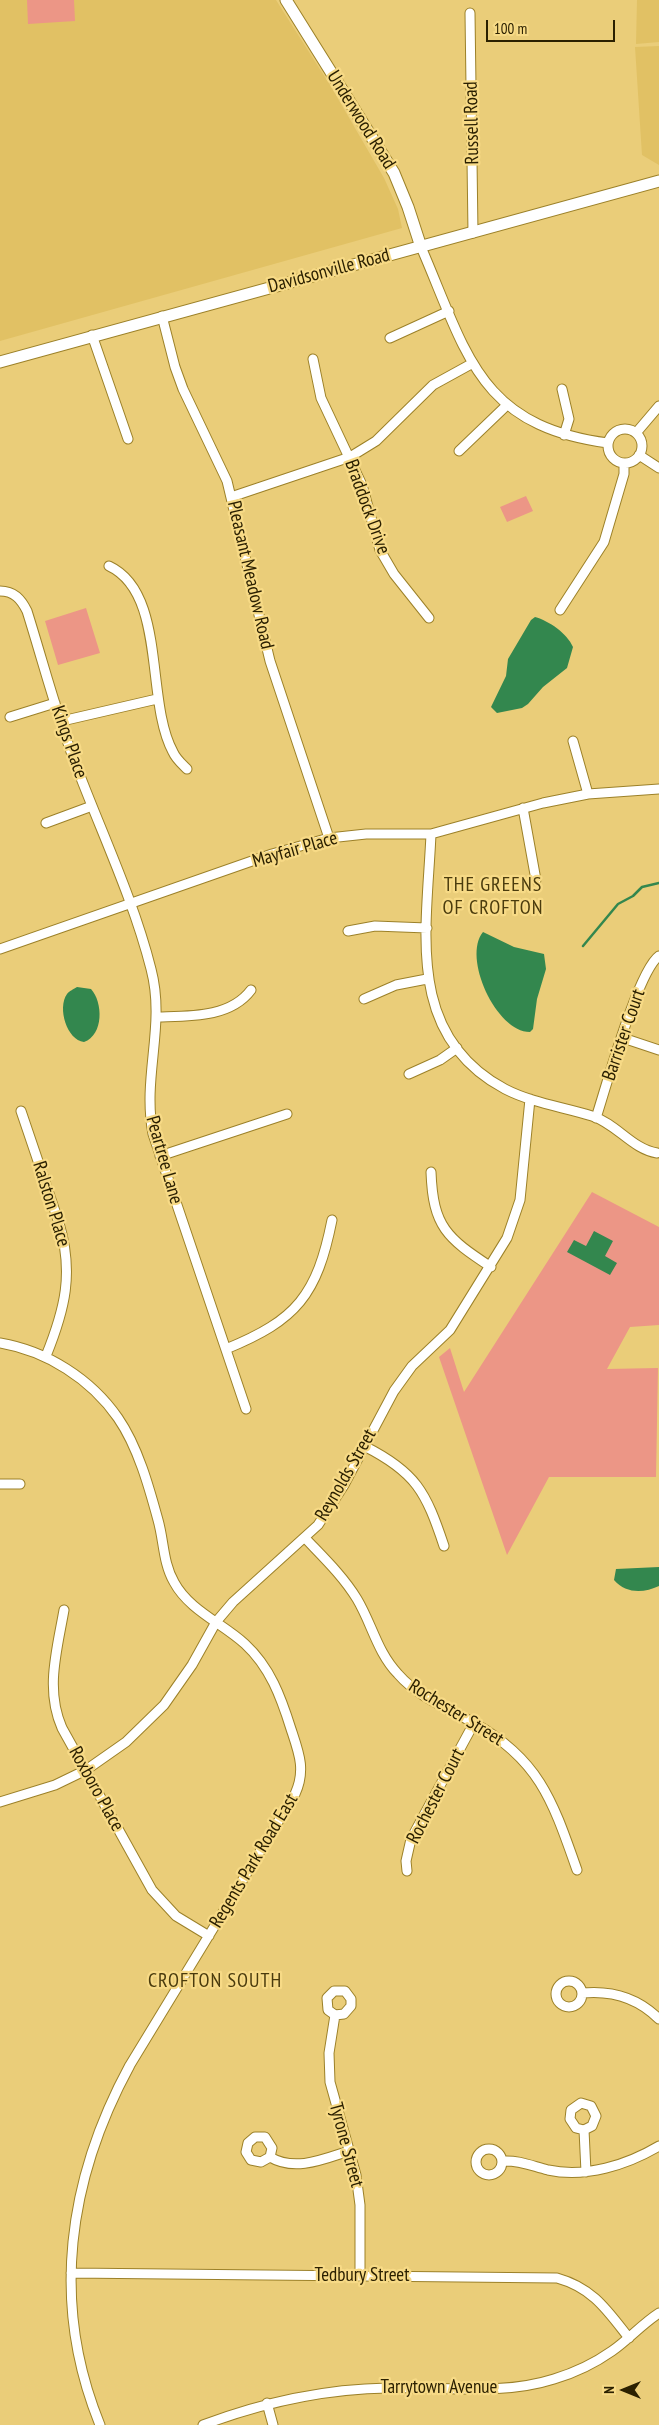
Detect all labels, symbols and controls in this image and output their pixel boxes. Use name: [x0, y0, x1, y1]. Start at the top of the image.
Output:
scale bar: [489, 10, 618, 42]
text: 100 m: [494, 19, 527, 38]
street label: Underwood Road: [322, 67, 400, 173]
street label: Russell Road: [460, 81, 484, 165]
street label: Davidsonville Road: [266, 244, 392, 298]
street label: Braddock Drive: [339, 457, 395, 557]
street label: Pleasant Meadow Road: [222, 499, 278, 651]
street label: Kings Place: [46, 703, 92, 781]
street label: Mayfair Place: [250, 827, 340, 873]
district label: THE GREENS OF CROFTON: [441, 873, 545, 920]
street label: Barrister Court: [598, 986, 650, 1084]
street label: Peartree Lane: [141, 1113, 187, 1207]
street label: Ralston Place: [27, 1159, 75, 1249]
street label: Reynolds Street: [311, 1425, 381, 1525]
street label: Rochester Street: [404, 1675, 508, 1751]
street label: Roxboro Place: [64, 1743, 128, 1835]
street label: Rochester Court: [402, 1745, 470, 1847]
street label: Regents Park Road East: [205, 1790, 303, 1932]
district label: CROFTON SOUTH: [146, 1969, 284, 1993]
street label: Tyrone Street: [324, 2100, 368, 2190]
street label: Tedbury Street: [315, 2265, 409, 2287]
north arrow: [599, 2365, 649, 2415]
street label: Tarrytown Avenue: [381, 2377, 497, 2399]
text: N: [600, 2386, 618, 2394]

